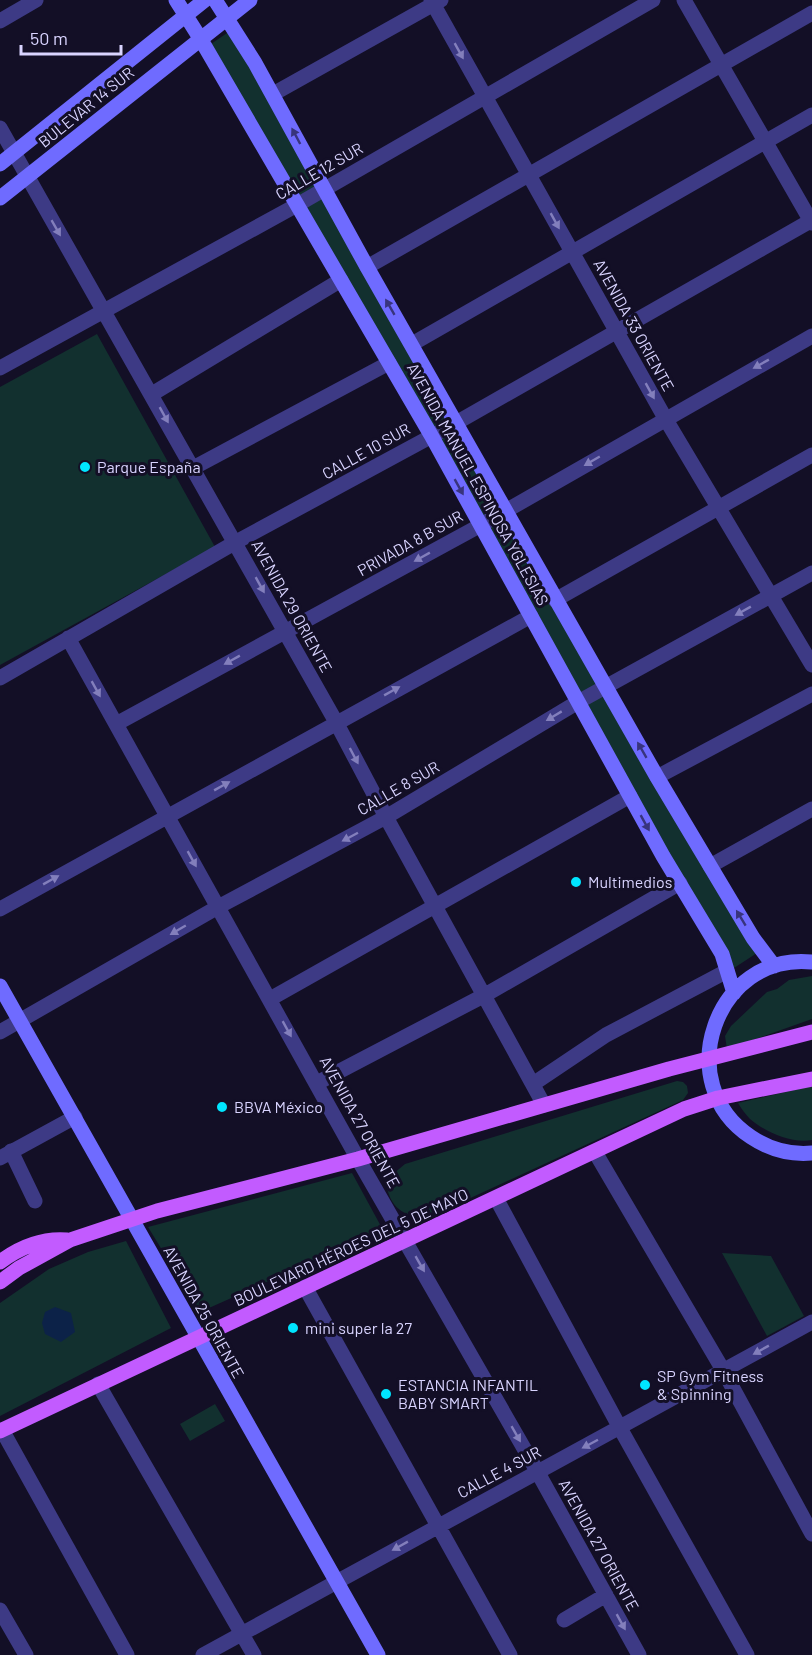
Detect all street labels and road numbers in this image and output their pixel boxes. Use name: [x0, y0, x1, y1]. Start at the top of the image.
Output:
street label: BULEVAR 14 SUR: [34, 62, 137, 151]
street label: CALLE 12 SUR: [272, 138, 366, 203]
street label: AVENIDA 33 ORIENTE: [590, 255, 679, 394]
street label: AVENIDA MANUEL ESPINOSA YGLESIAS: [404, 359, 553, 608]
street label: CALLE 10 SUR: [318, 418, 413, 483]
street label: PRIVADA 8 B SUR: [354, 506, 466, 579]
street label: AVENIDA 29 ORIENTE: [248, 536, 337, 675]
street label: CALLE 8 SUR: [353, 756, 442, 819]
street label: AVENIDA 27 ORIENTE: [316, 1053, 405, 1191]
street label: BOULEVARD HÉROES DEL 5 DE MAYO: [230, 1184, 471, 1309]
street label: AVENIDA 25 ORIENTE: [160, 1242, 249, 1381]
street label: CALLE 4 SUR: [454, 1441, 544, 1502]
street label: AVENIDA 27 ORIENTE: [555, 1476, 644, 1614]

